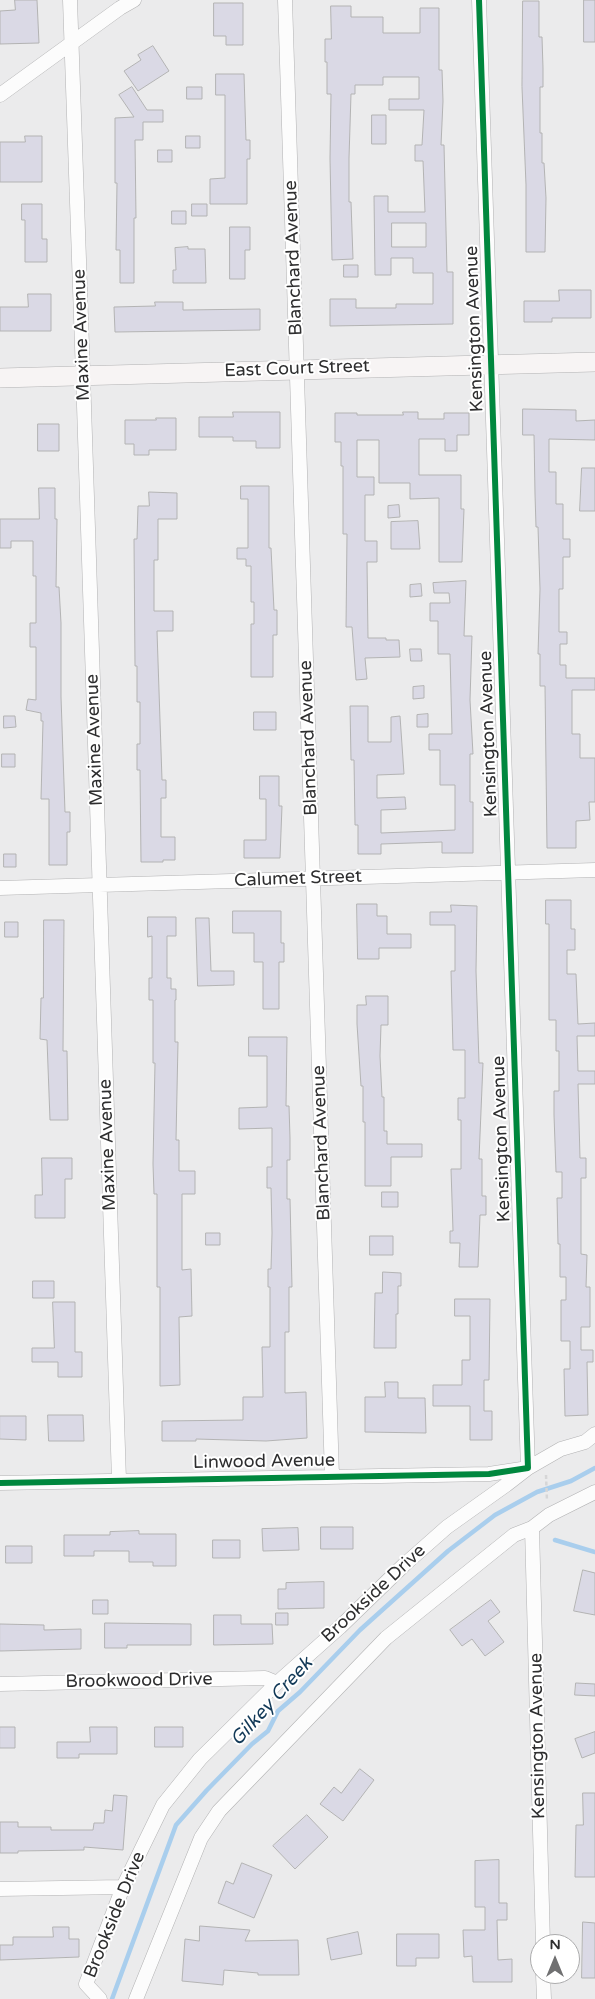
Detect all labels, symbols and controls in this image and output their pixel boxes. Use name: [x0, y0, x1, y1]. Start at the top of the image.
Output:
street label: Blanchard Avenue: [280, 180, 308, 336]
street label: Kensington Avenue: [461, 245, 489, 413]
street label: Maxine Avenue: [69, 269, 95, 401]
street label: East Court Street: [224, 356, 370, 382]
street label: Kensington Avenue: [475, 650, 503, 818]
street label: Blanchard Avenue: [295, 660, 323, 816]
street label: Maxine Avenue: [82, 674, 108, 806]
street label: Calumet Street: [234, 866, 362, 892]
street label: Kensington Avenue: [488, 1055, 516, 1223]
street label: Blanchard Avenue: [308, 1065, 336, 1221]
street label: Maxine Avenue: [95, 1079, 121, 1211]
street label: Linwood Avenue: [193, 1450, 335, 1474]
street label: Brookside Drive: [318, 1540, 430, 1648]
water label: Gilkey Creek: [226, 1653, 318, 1751]
street label: Kensington Avenue: [526, 1653, 550, 1819]
street label: Brookwood Drive: [65, 1669, 213, 1693]
street label: Brookside Drive: [80, 1849, 150, 1981]
north arrow: [530, 1934, 580, 1984]
text: N: [549, 1936, 561, 1953]

